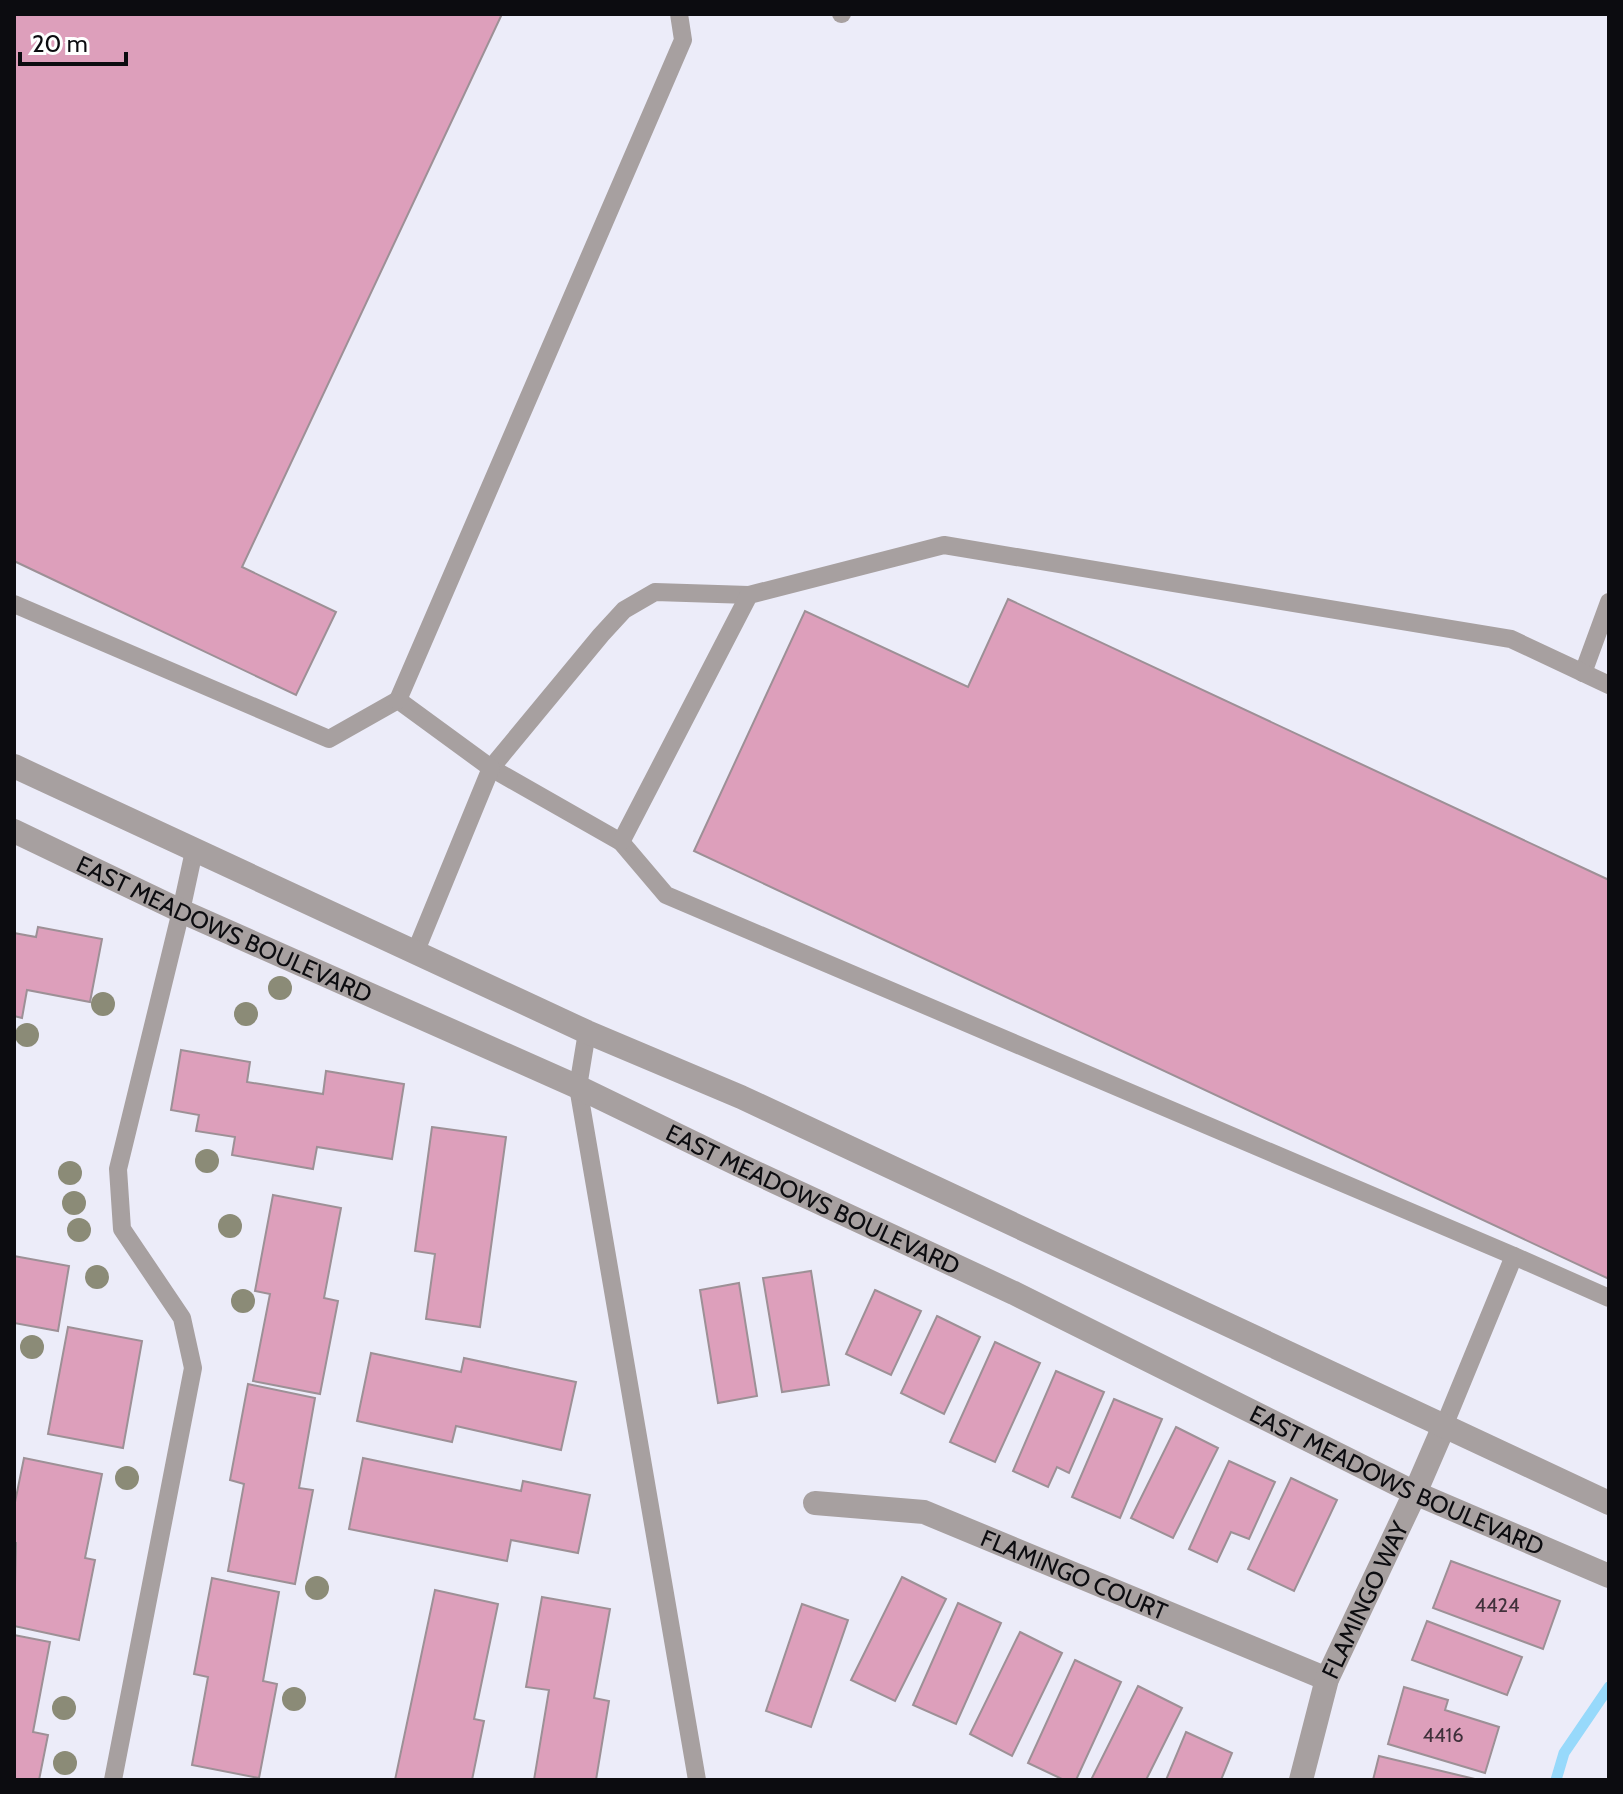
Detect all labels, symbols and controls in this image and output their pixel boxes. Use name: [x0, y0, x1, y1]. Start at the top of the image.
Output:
scale bar: [20, 16, 126, 66]
text: 20 m: [32, 29, 88, 58]
street label: EAST MEADOWS BOULEVARD: [72, 849, 377, 1008]
street label: EAST MEADOWS BOULEVARD: [662, 1117, 965, 1280]
street label: EAST MEADOWS BOULEVARD: [1245, 1399, 1548, 1561]
street label: FLAMINGO WAY: [1315, 1516, 1414, 1683]
street label: FLAMINGO COURT: [977, 1523, 1172, 1626]
house number: 4424: [1474, 1593, 1520, 1617]
house number: 4416: [1423, 1723, 1464, 1747]

